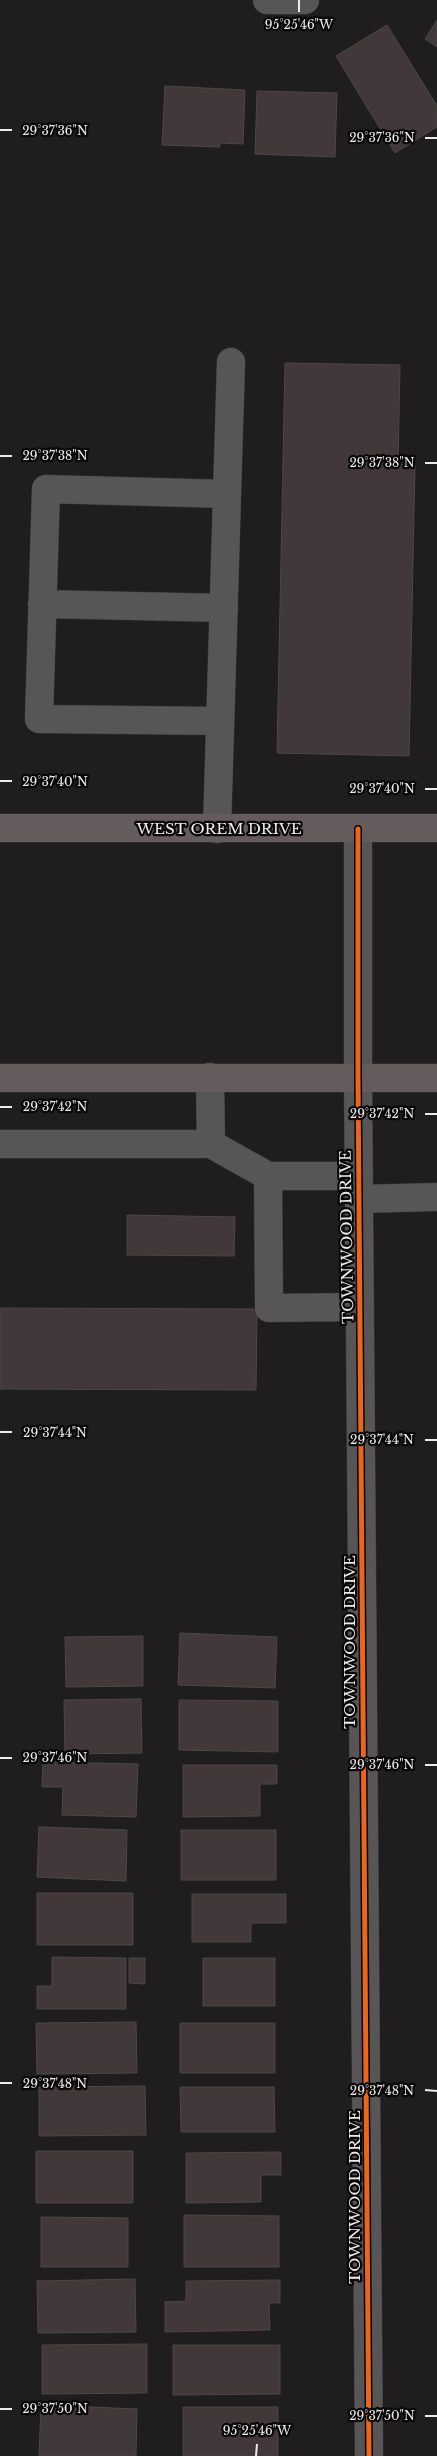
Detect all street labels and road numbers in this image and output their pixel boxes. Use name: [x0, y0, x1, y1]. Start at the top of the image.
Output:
street label: WEST OREM DRIVE: [135, 819, 302, 838]
street label: TOWNWOOD DRIVE: [335, 1150, 358, 1324]
street label: TOWNWOOD DRIVE: [340, 1555, 359, 1729]
street label: TOWNWOOD DRIVE: [345, 2110, 364, 2284]

